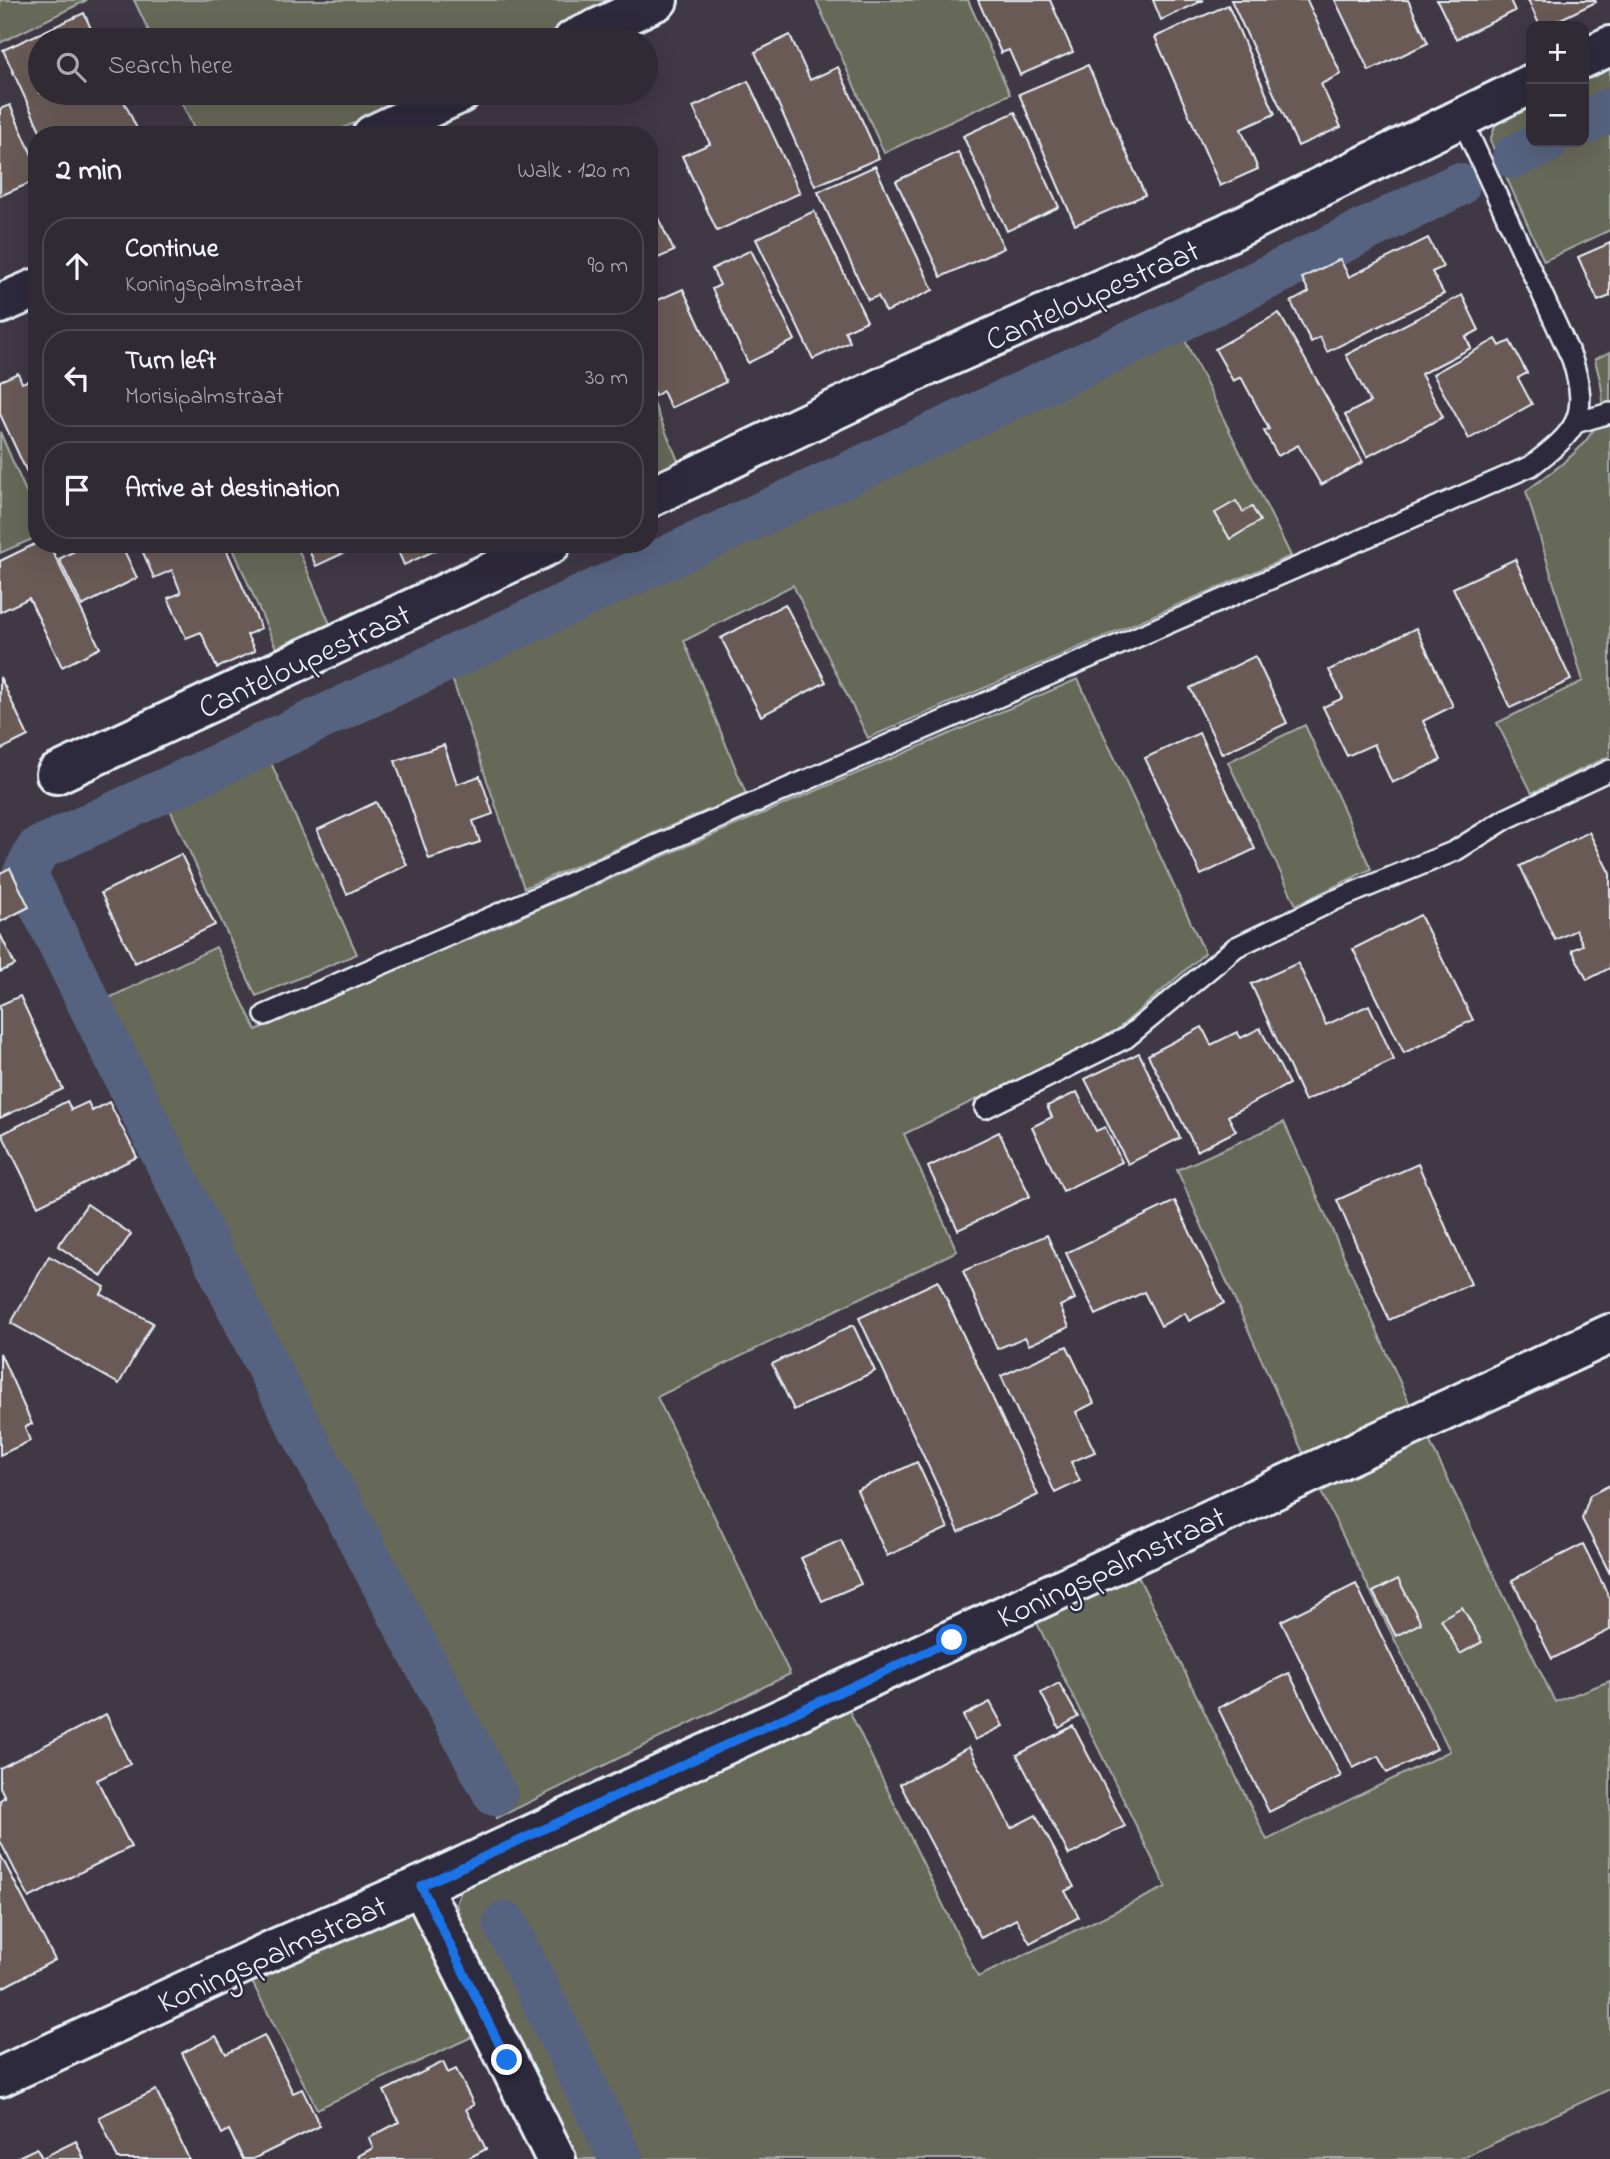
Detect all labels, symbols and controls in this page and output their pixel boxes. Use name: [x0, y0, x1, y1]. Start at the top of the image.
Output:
map controls: [1526, 21, 1589, 147]
button: +: [1526, 21, 1589, 84]
search box: [28, 28, 658, 105]
icon: search: [52, 48, 90, 86]
text: Search here: [108, 48, 233, 86]
button: −: [1526, 84, 1589, 147]
text: 2 min: [56, 150, 122, 194]
text: Walk · 120 m: [517, 155, 630, 188]
street label: Canteloupestraat: [979, 229, 1208, 365]
text: Continue: [125, 231, 218, 269]
icon: ahead: [58, 247, 96, 285]
text: 90 m: [588, 250, 628, 283]
text: Koningspalmstraat: [125, 269, 303, 302]
text: Turn left: [125, 343, 216, 381]
icon: left: [58, 359, 96, 397]
text: 30 m: [585, 362, 628, 395]
text: Morisipalmstraat: [125, 381, 284, 414]
icon: arrive: [58, 471, 96, 509]
text: Arrive at destination: [125, 471, 340, 509]
street label: Canteloupestraat: [191, 593, 420, 733]
street label: Koningspalmstraat: [990, 1496, 1235, 1643]
route start: [936, 1624, 967, 1655]
street label: Koningspalmstraat: [151, 1884, 396, 2028]
route end: [491, 2044, 522, 2075]

